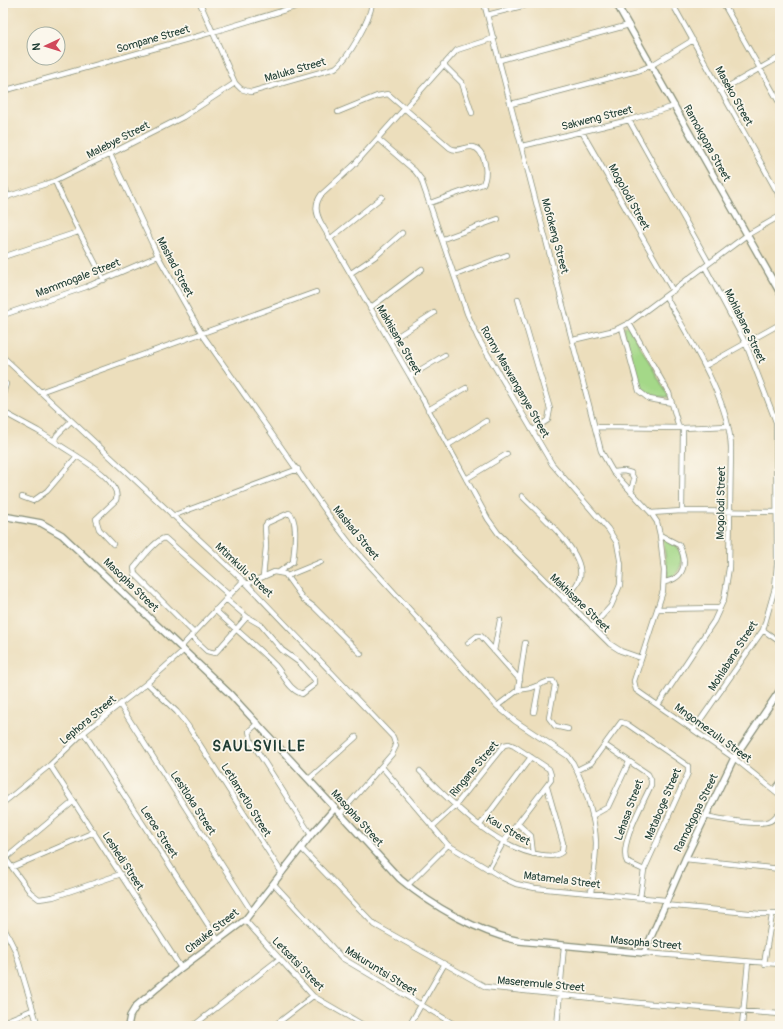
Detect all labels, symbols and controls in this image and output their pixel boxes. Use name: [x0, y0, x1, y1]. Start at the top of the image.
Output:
street label: Sompane Street: [115, 22, 192, 56]
north arrow: [26, 26, 66, 66]
text: N: [30, 42, 43, 51]
street label: Maluka Street: [263, 55, 328, 85]
street label: Maseko Street: [712, 64, 756, 129]
street label: Ramokgopa Street: [681, 102, 734, 184]
street label: Sakweng Street: [560, 103, 634, 133]
street label: Malebye Street: [84, 118, 152, 161]
street label: Mogolodi Street: [606, 162, 653, 233]
street label: Mofokeng Street: [539, 197, 571, 276]
street label: Mashad Street: [154, 235, 196, 300]
street label: Mammogale Street: [34, 256, 123, 300]
street label: Mohlabane Street: [721, 287, 769, 366]
street label: Makhisane Street: [374, 303, 425, 378]
street label: Ronny Maswanganye Street: [478, 324, 553, 440]
street label: Mogolodi Street: [714, 466, 728, 540]
street label: Mashad Street: [330, 503, 382, 563]
street label: Mtimkulu Street: [212, 540, 276, 600]
street label: Masopha Street: [101, 555, 162, 615]
street label: Makhisane Street: [547, 571, 613, 635]
street label: Mohlabane Street: [706, 618, 761, 693]
street label: Lephora Street: [57, 692, 119, 747]
street label: Mngomezulu Street: [672, 701, 755, 766]
district label: SAULSVILLE: [212, 737, 306, 756]
street label: Ringane Street: [447, 738, 501, 799]
street label: Letlametlo Street: [218, 761, 274, 840]
street label: Mataboge Street: [642, 766, 684, 842]
street label: Lesitloka Street: [168, 769, 219, 838]
street label: Ramokgopa Street: [671, 771, 721, 854]
street label: Lehasa Street: [612, 777, 646, 842]
street label: Masopha Street: [328, 787, 386, 849]
street label: Leroe Street: [138, 804, 181, 861]
street label: Kau Street: [483, 812, 533, 848]
street label: Leshedi Street: [99, 829, 147, 893]
street label: Matamela Street: [523, 869, 602, 891]
street label: Chauke Street: [183, 906, 242, 956]
street label: Masopha Street: [610, 933, 683, 953]
street label: Letsatsi Street: [269, 935, 327, 994]
street label: Makuruntsi Street: [343, 944, 420, 999]
street label: Maseremule Street: [497, 974, 586, 994]

